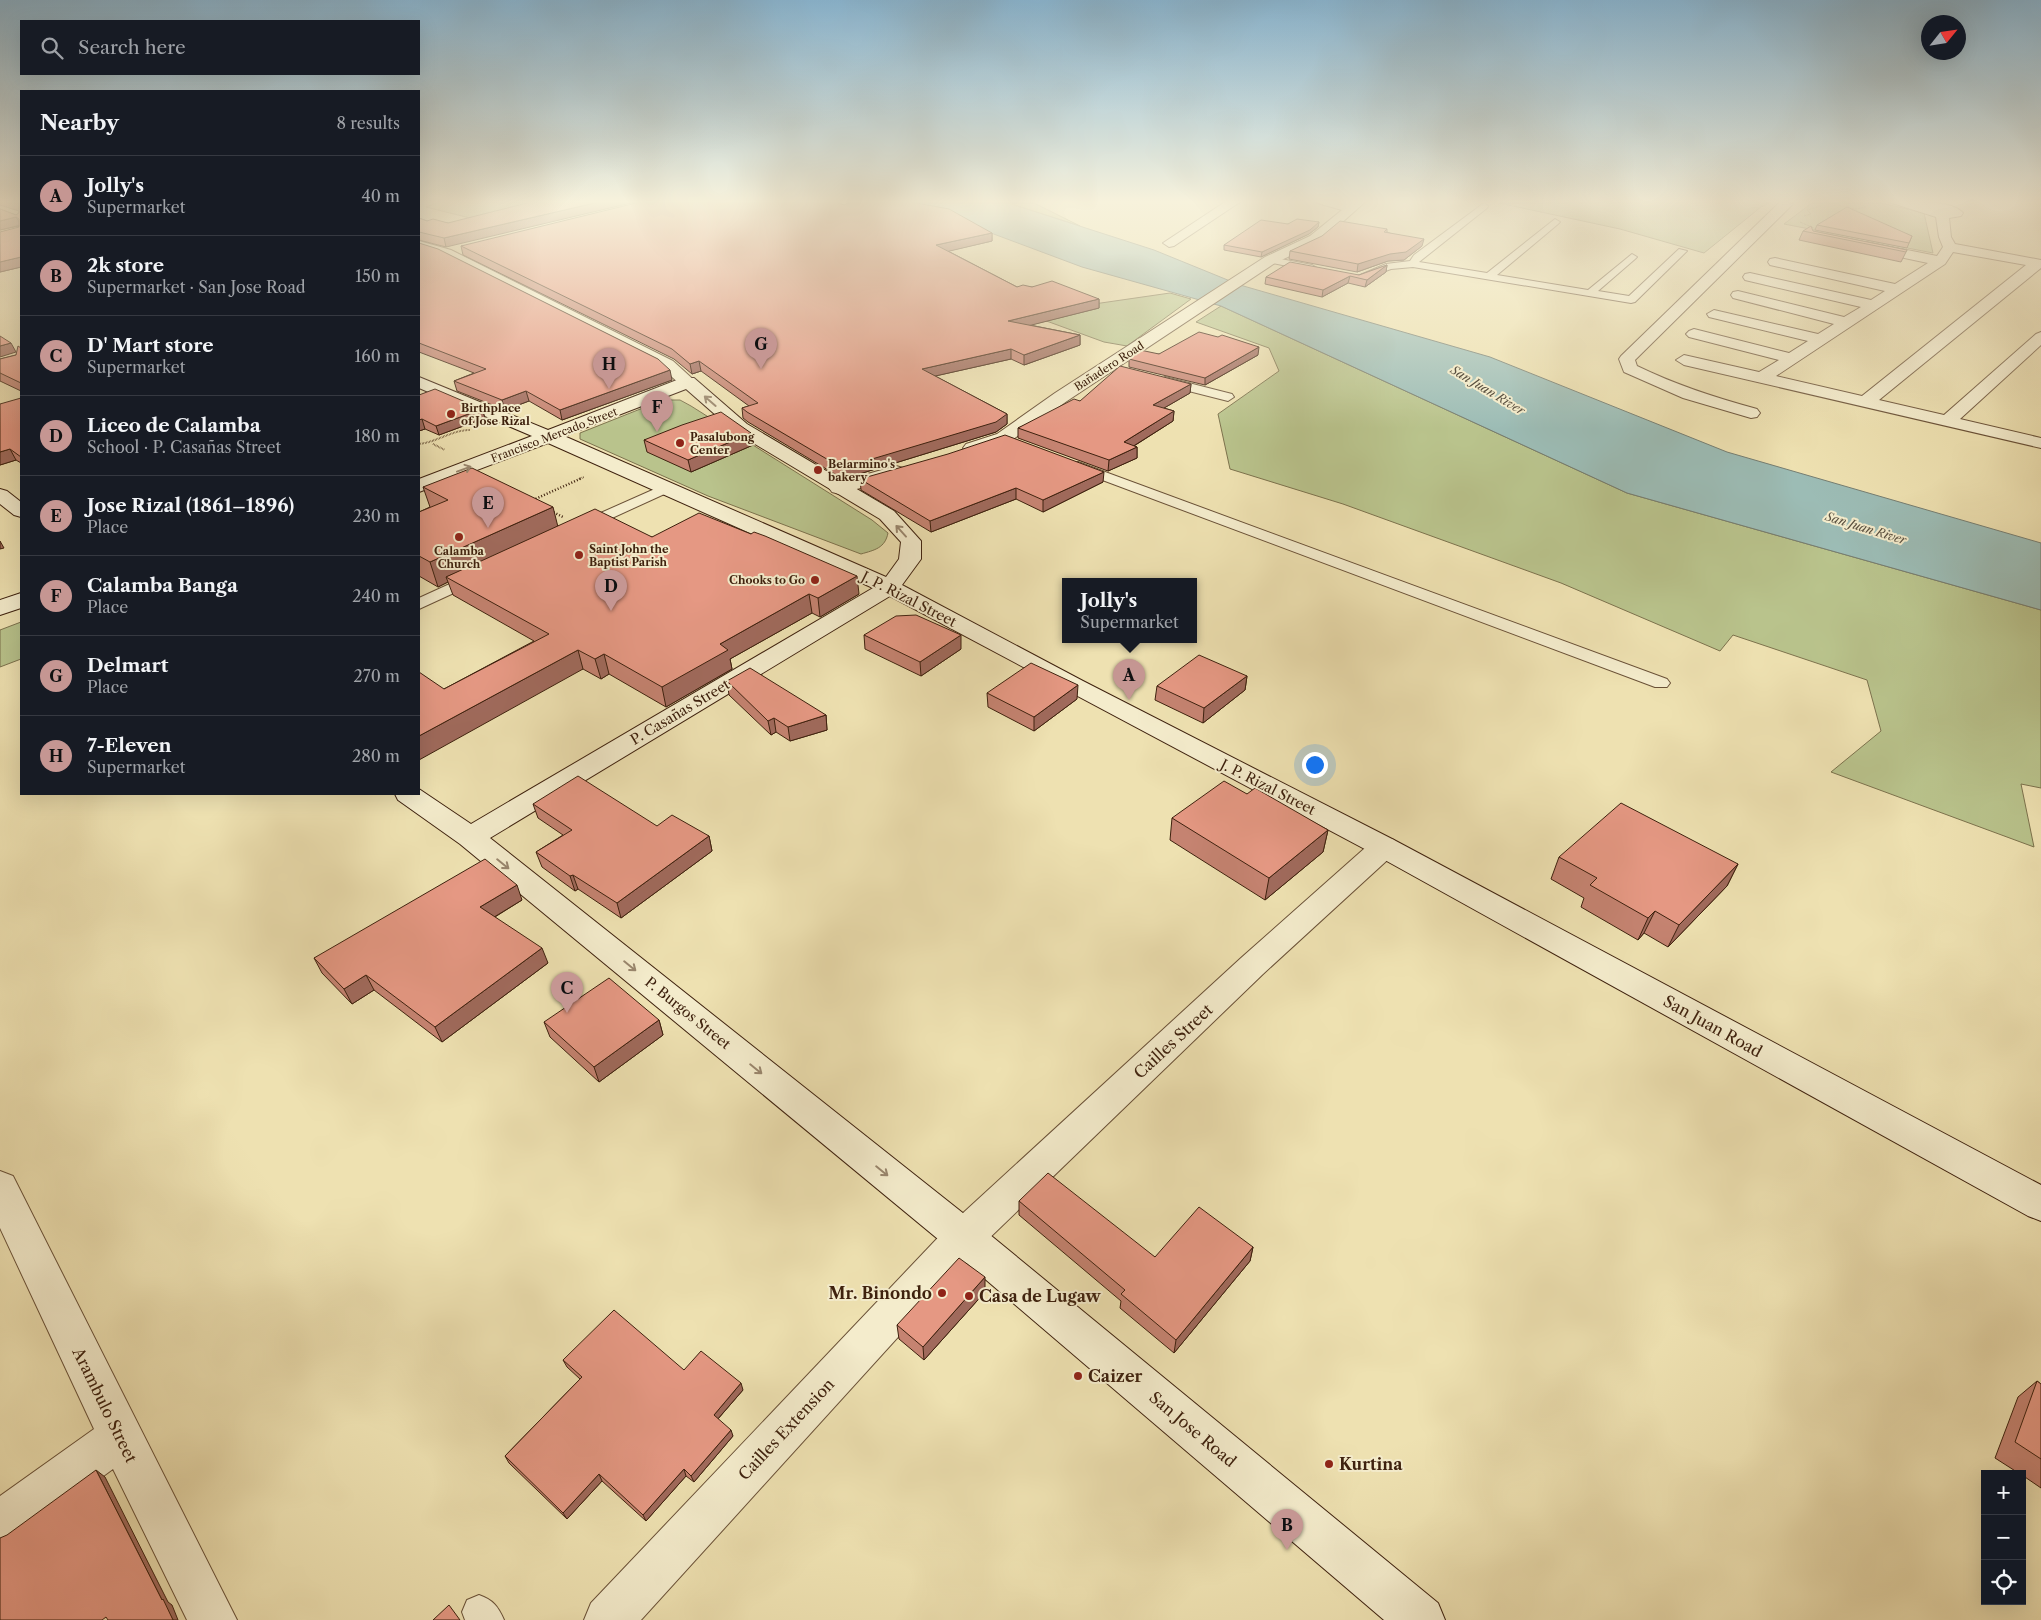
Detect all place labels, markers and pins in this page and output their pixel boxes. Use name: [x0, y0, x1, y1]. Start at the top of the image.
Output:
pin: G: [745, 328, 777, 369]
pin: H: [593, 348, 625, 389]
pin: F: [641, 391, 673, 432]
place label: Birthplace of Jose Rizal: [461, 401, 530, 428]
marker: Birthplace of Jose Rizal: [445, 408, 457, 420]
place label: Pasalubong Center: [690, 430, 755, 457]
marker: Pasalubong Center: [674, 437, 686, 449]
place label: Belarmino's bakery: [827, 457, 895, 484]
marker: Belarmino's bakery: [812, 464, 824, 476]
pin: E: [472, 487, 504, 528]
marker: Calamba Church: [453, 531, 465, 543]
place label: Saint John the Baptist Parish: [589, 542, 669, 569]
place label: Calamba Church: [434, 544, 485, 571]
marker: Saint John the Baptist Parish: [573, 549, 585, 561]
pin: D: [595, 570, 627, 611]
place label: Chooks to Go: [729, 573, 805, 587]
marker: Chooks to Go: [809, 574, 821, 586]
pin: A: [1113, 659, 1145, 700]
pin: C: [551, 972, 583, 1013]
place label: Mr. Binondo: [829, 1283, 932, 1303]
place label: Casa de Lugaw: [979, 1286, 1102, 1306]
marker: Mr. Binondo: [936, 1287, 948, 1299]
marker: Casa de Lugaw: [963, 1290, 975, 1302]
place label: Caizer: [1088, 1366, 1142, 1386]
marker: Caizer: [1072, 1370, 1084, 1382]
place label: Kurtina: [1339, 1454, 1403, 1474]
marker: Kurtina: [1323, 1458, 1335, 1470]
pin: B: [1271, 1509, 1303, 1550]

